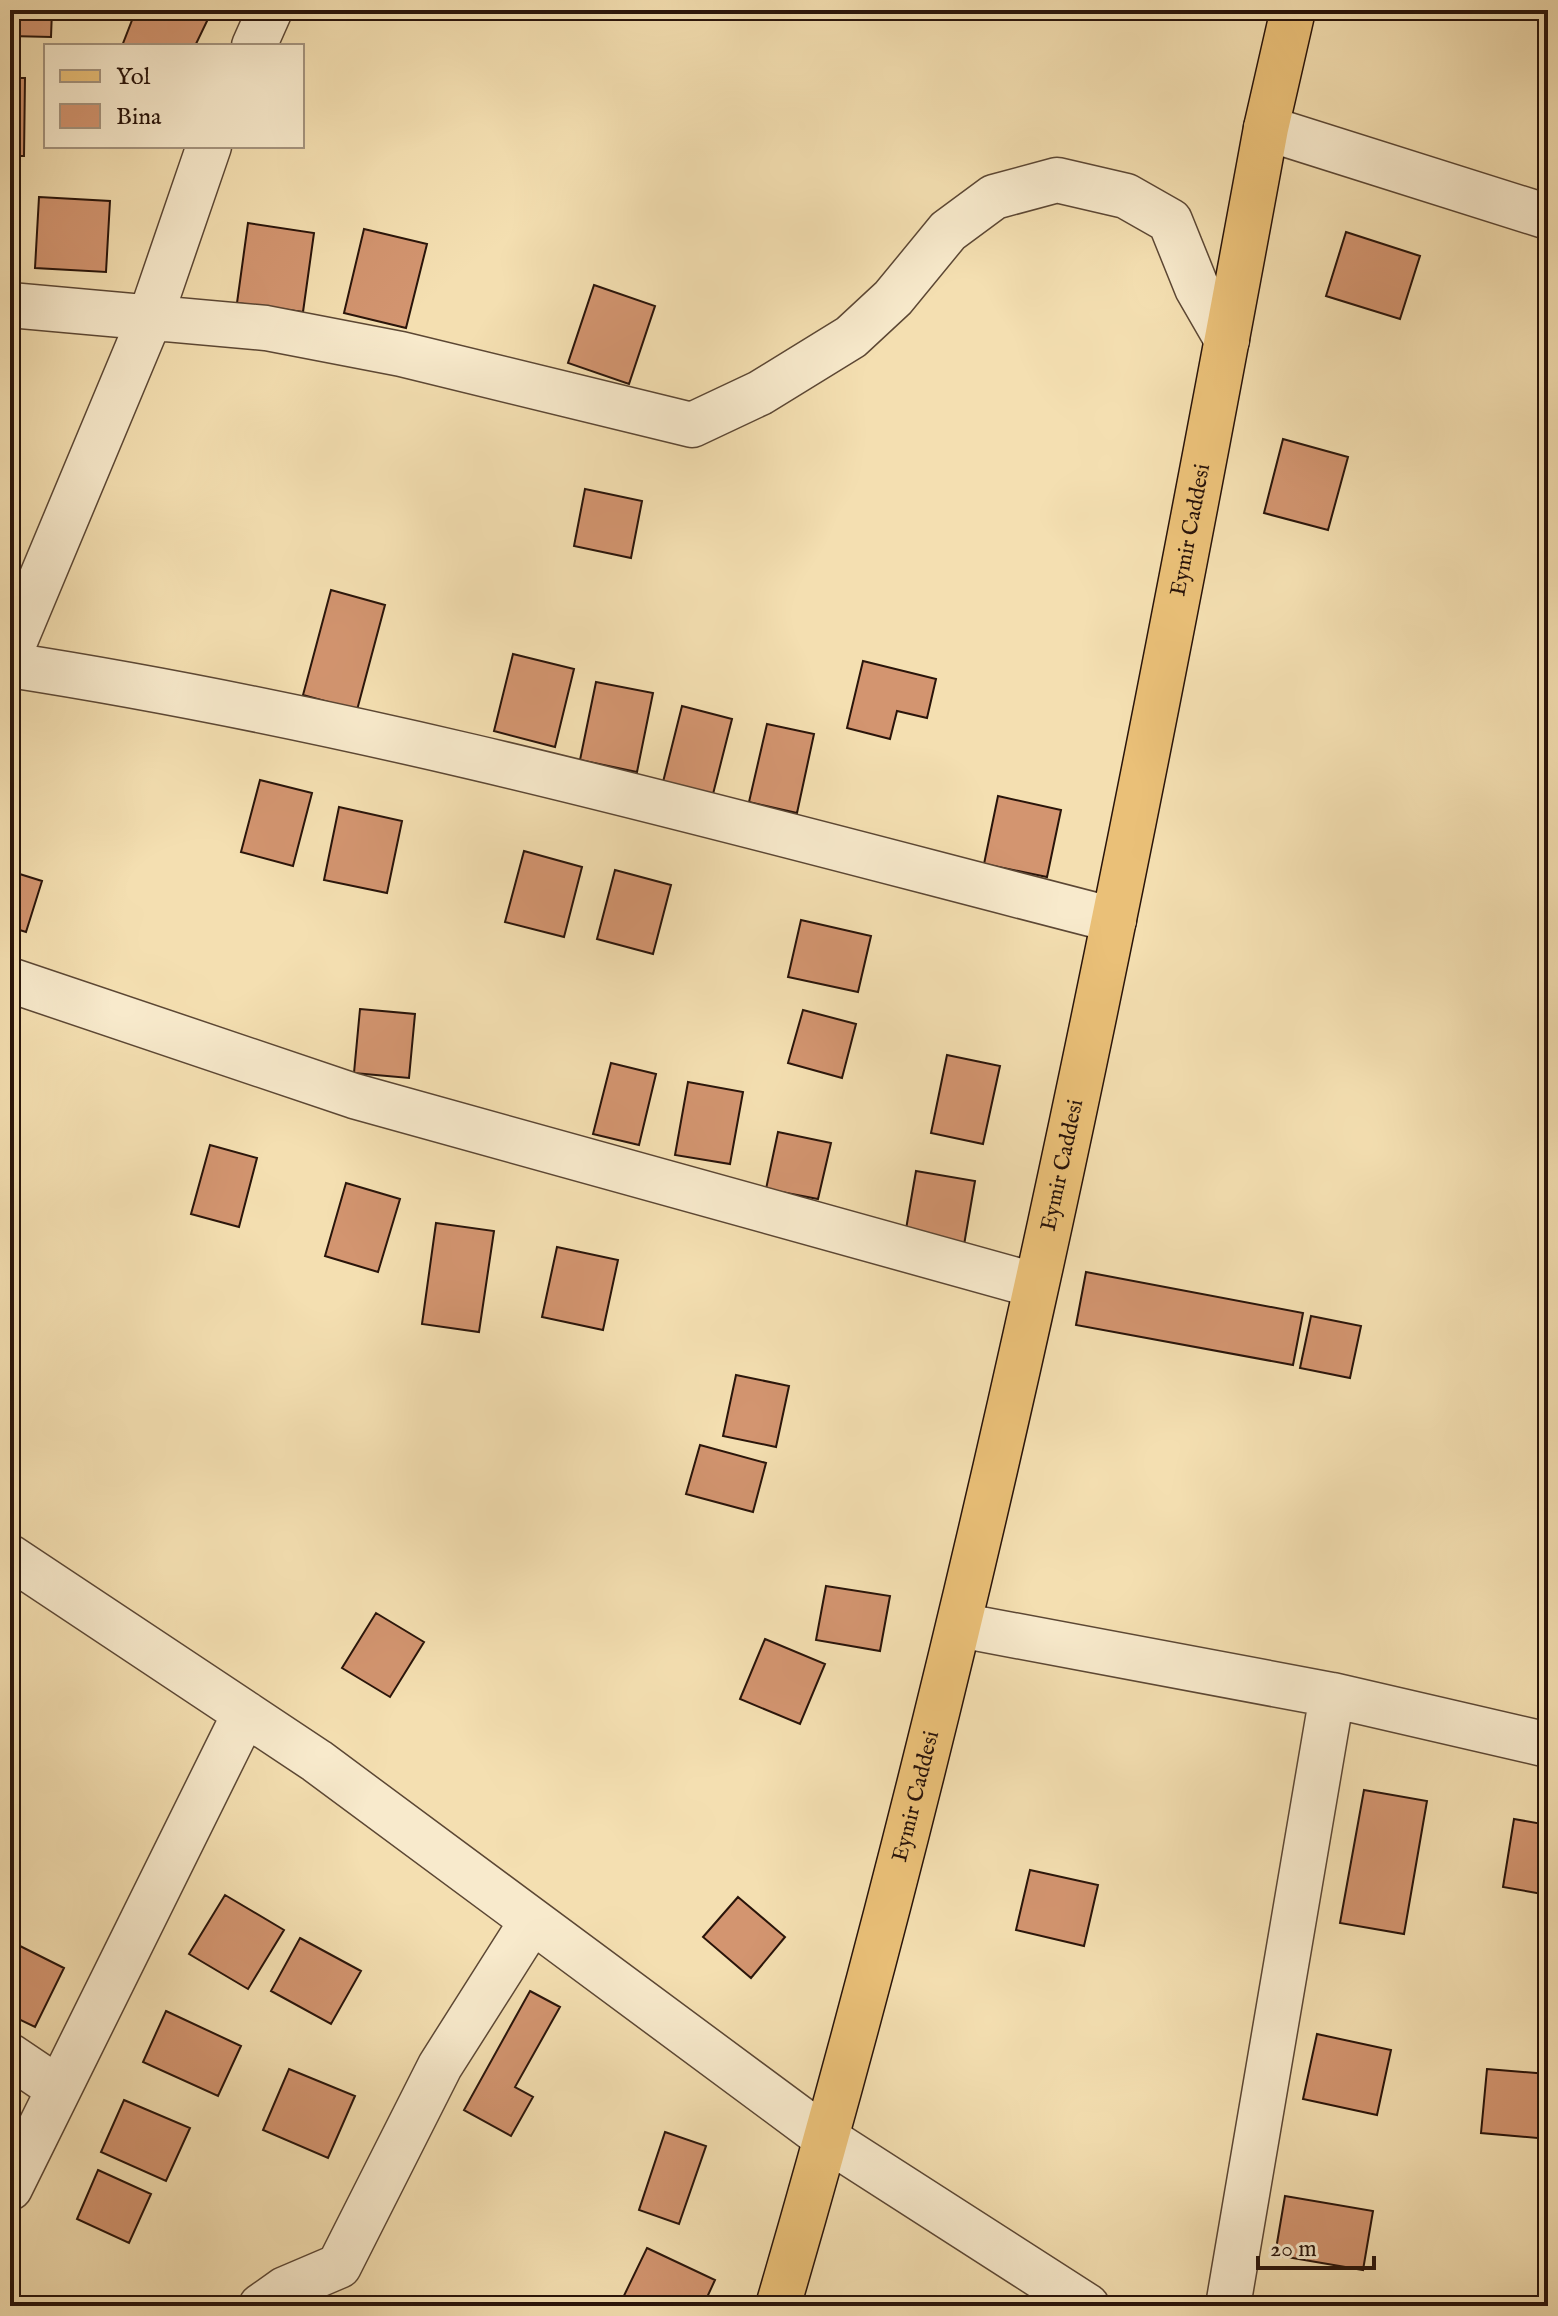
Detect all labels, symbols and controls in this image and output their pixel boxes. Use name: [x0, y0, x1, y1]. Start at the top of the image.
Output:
legend: [44, 44, 304, 148]
text: Yol: [116, 62, 151, 93]
text: Bina: [116, 102, 162, 133]
street label: Eymir Caddesi: [1164, 461, 1217, 599]
street label: Eymir Caddesi: [1035, 1097, 1090, 1234]
street label: Eymir Caddesi: [886, 1728, 946, 1865]
scale bar: [1258, 2220, 1374, 2270]
text: 20 m: [1270, 2234, 1317, 2265]

